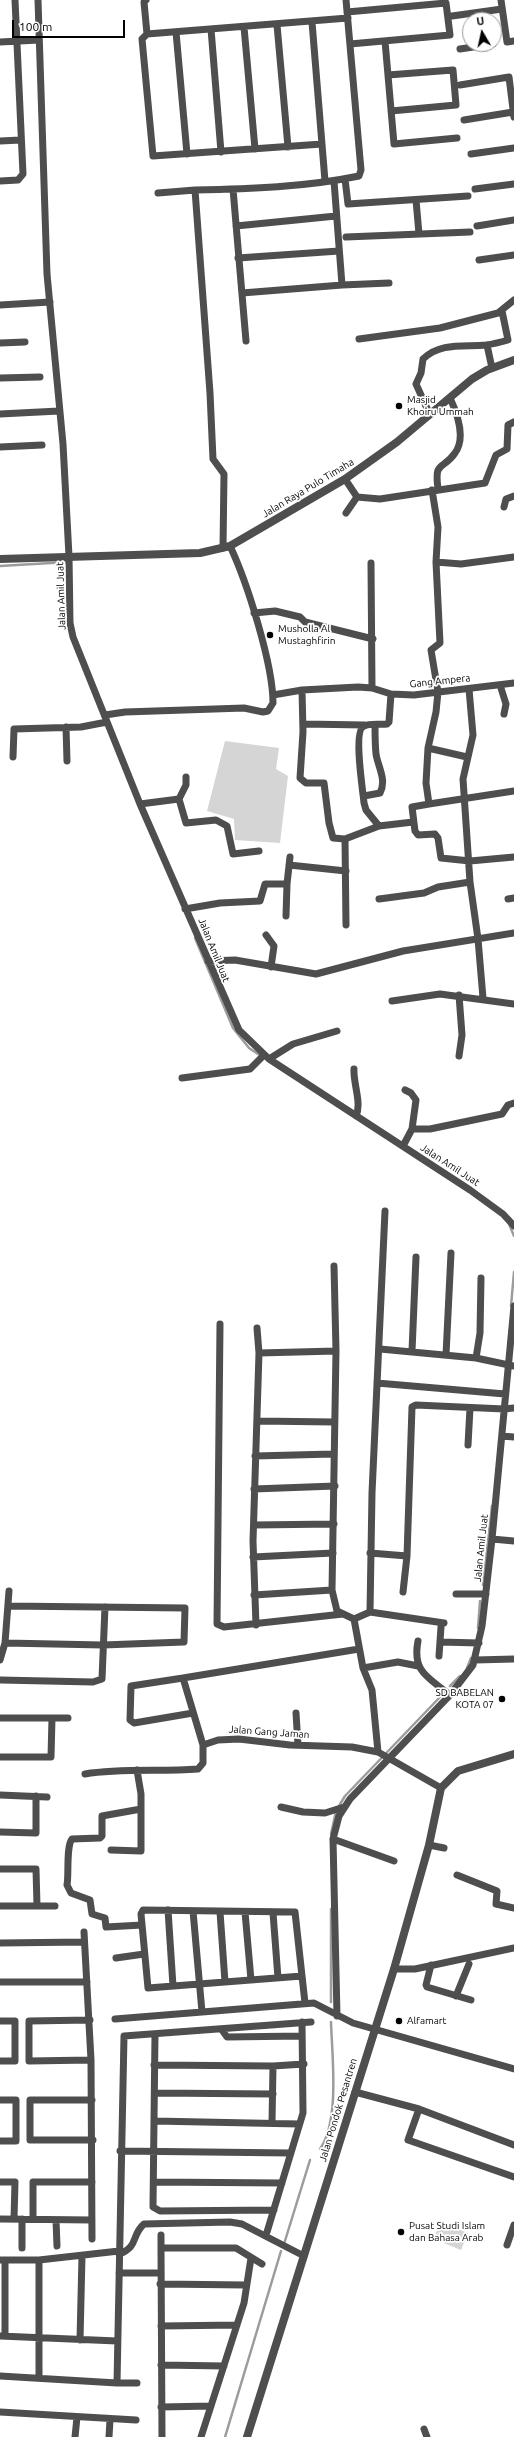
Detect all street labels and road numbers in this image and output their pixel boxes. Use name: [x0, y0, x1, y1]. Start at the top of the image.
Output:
street label: Jalan Raya Pulo Timaha: [260, 456, 356, 520]
street label: Jalan Amil Juat: [54, 562, 68, 630]
street label: Gang Ampera: [409, 672, 471, 690]
street label: Jalan Amil Juat: [196, 916, 232, 984]
street label: Jalan Amil Juat: [418, 1141, 482, 1189]
street label: Jalan Amil Juat: [471, 1514, 491, 1582]
street label: Jalan Gang Jaman: [228, 1723, 310, 1741]
street label: Jalan Pondok Pesantren: [317, 2057, 359, 2163]

